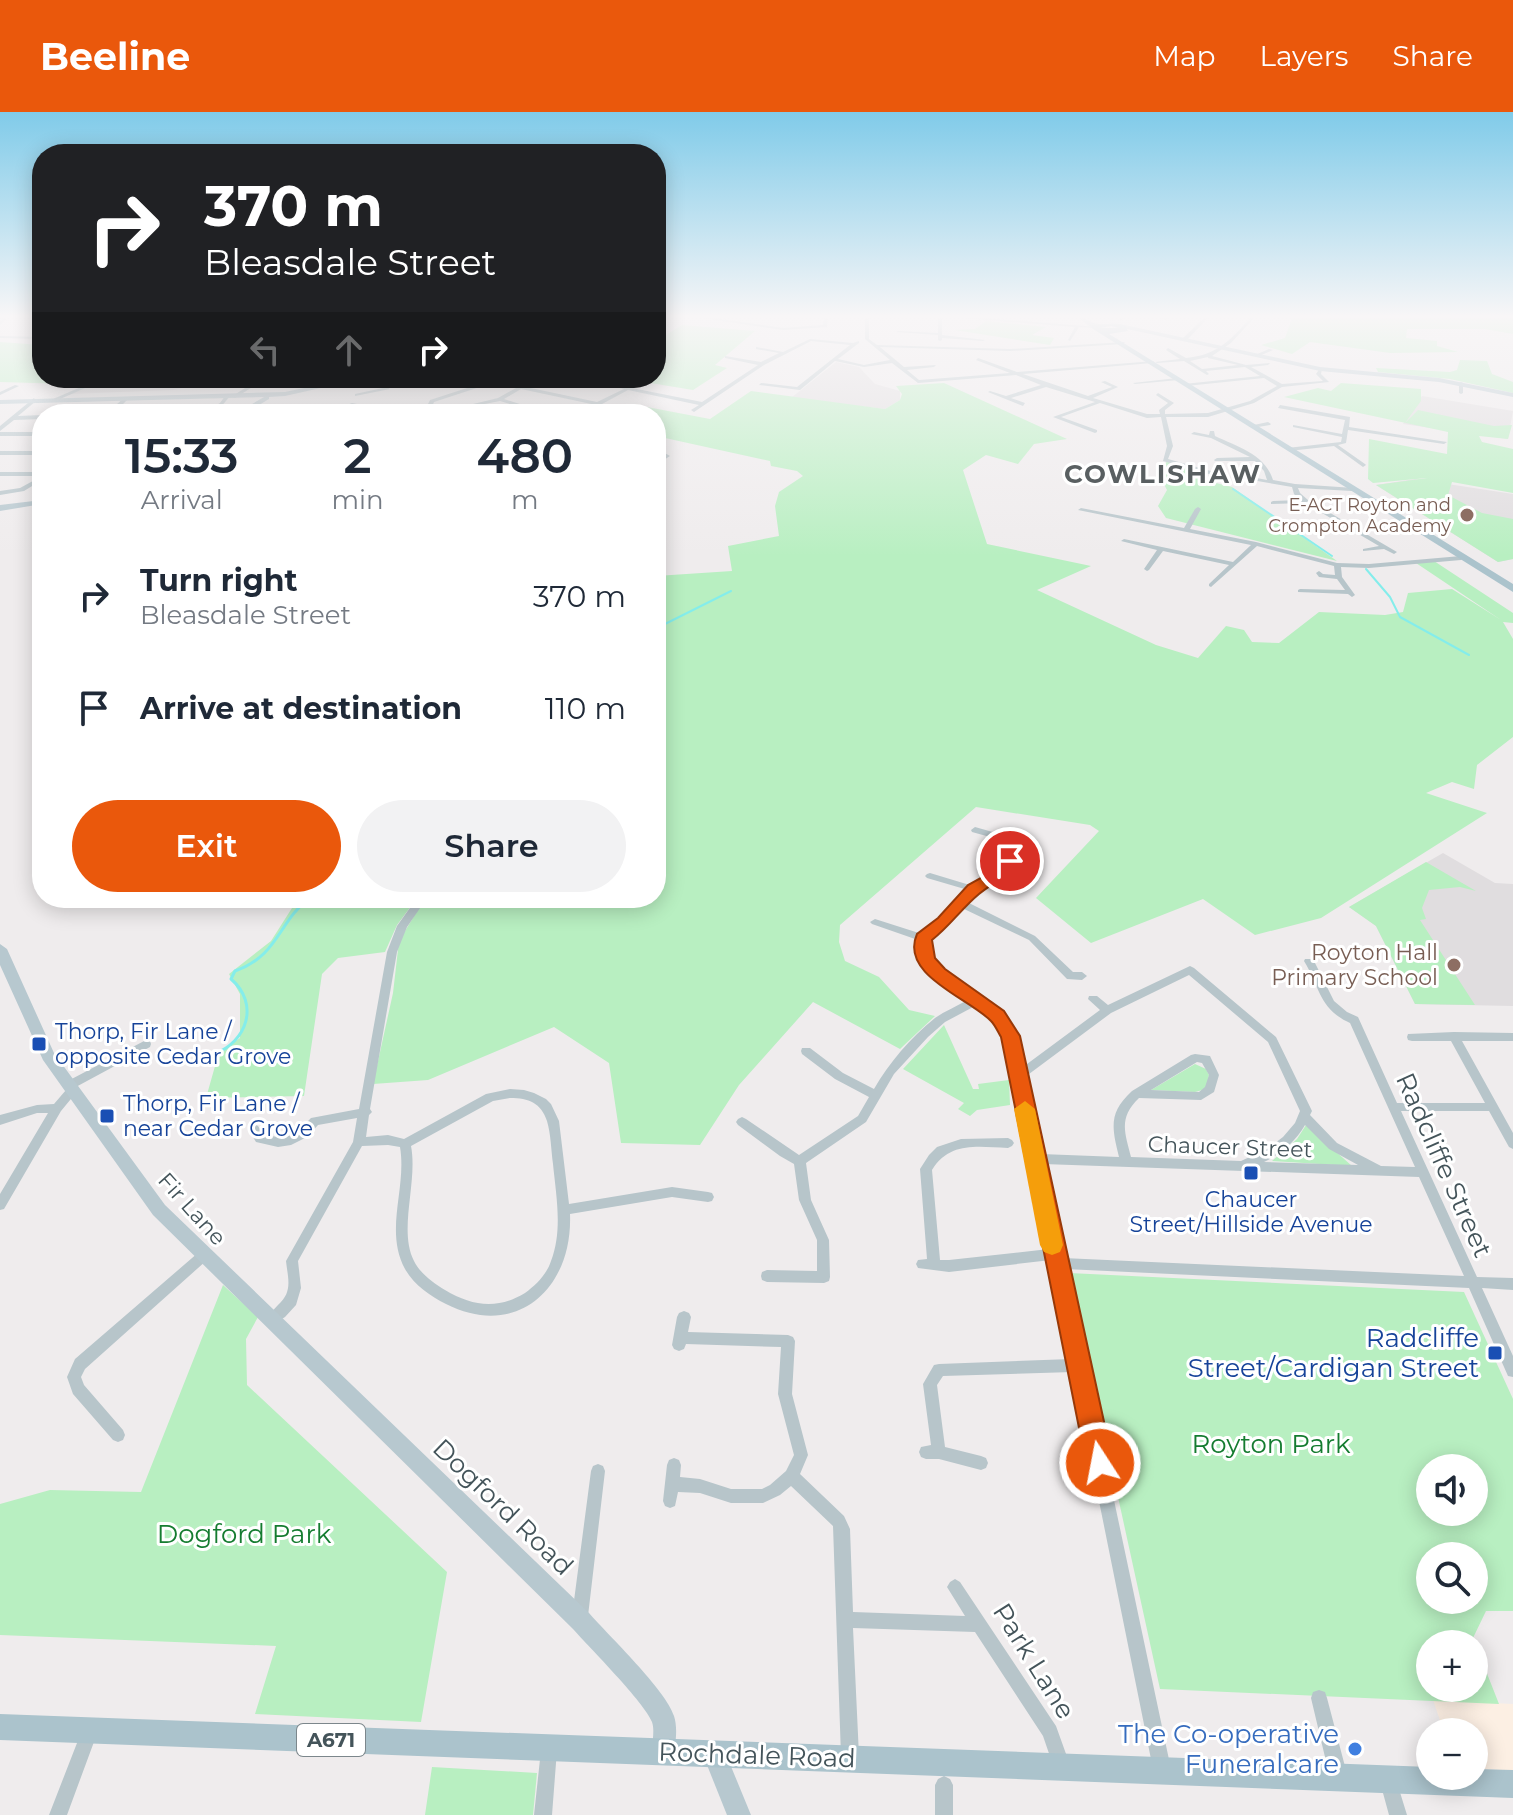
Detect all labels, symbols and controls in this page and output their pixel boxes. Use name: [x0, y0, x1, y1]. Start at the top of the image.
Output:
text: Beeline: [40, 33, 190, 80]
text: Map: [1153, 39, 1216, 73]
text: Layers: [1260, 39, 1349, 73]
text: Share: [1393, 39, 1473, 73]
text: 370 m: [204, 172, 383, 240]
icon: right: [72, 176, 176, 280]
text: Bleasdale Street: [204, 240, 496, 284]
icon: left: [243, 328, 287, 372]
icon: ahead: [327, 328, 371, 372]
icon: right: [411, 328, 455, 372]
text: 15:33: [125, 427, 239, 485]
text: 2: [344, 427, 371, 485]
text: 480: [476, 427, 573, 485]
district label: COWLISHAW: [1064, 458, 1262, 490]
text: Arrival: [141, 484, 223, 516]
text: min: [331, 484, 384, 516]
text: m: [511, 484, 539, 516]
place label: E-ACT Royton and Crompton Academy: [1268, 494, 1451, 537]
marker: E-ACT Royton and Crompton Academy: [1458, 506, 1476, 524]
text: Turn right: [140, 562, 297, 599]
icon: right: [72, 574, 116, 618]
text: 370 m: [533, 578, 626, 615]
text: Bleasdale Street: [140, 599, 351, 631]
icon: arrive: [72, 686, 116, 730]
text: Arrive at destination: [140, 690, 462, 727]
text: 110 m: [545, 690, 626, 727]
button: Exit: [72, 800, 341, 892]
button: Share: [357, 800, 626, 892]
pin: [976, 827, 1044, 895]
icon: arrive: [988, 839, 1032, 883]
place label: Royton Hall Primary School: [1271, 939, 1438, 991]
marker: Royton Hall Primary School: [1445, 956, 1463, 974]
place label: Thorp, Fir Lane / opposite Cedar Grove: [55, 1018, 291, 1070]
marker: Thorp, Fir Lane / opposite Cedar Grove: [30, 1035, 48, 1053]
street label: Radcliffe Street: [1389, 1068, 1499, 1262]
place label: Thorp, Fir Lane / near Cedar Grove: [123, 1090, 313, 1142]
marker: Thorp, Fir Lane / near Cedar Grove: [98, 1107, 116, 1125]
street label: Chaucer Street: [1147, 1131, 1313, 1163]
marker: Chaucer Street/Hillside Avenue: [1242, 1164, 1260, 1182]
street label: Fir Lane: [152, 1167, 232, 1251]
place label: Chaucer Street/Hillside Avenue: [1129, 1186, 1373, 1238]
place label: Radcliffe Street/Cardigan Street: [1188, 1322, 1479, 1384]
marker: Radcliffe Street/Cardigan Street: [1486, 1344, 1504, 1362]
position arrow: [1058, 1421, 1142, 1505]
park label: Royton Park: [1191, 1428, 1351, 1460]
street label: Dogford Road: [426, 1432, 580, 1582]
map controls: [1416, 1454, 1488, 1790]
button: sound: [1416, 1454, 1488, 1526]
park label: Dogford Park: [157, 1518, 332, 1550]
button: search: [1416, 1542, 1488, 1614]
street label: Park Lane: [986, 1597, 1082, 1725]
button: +: [1416, 1630, 1488, 1702]
place label: The Co-operative Funeralcare: [1118, 1718, 1339, 1780]
button: −: [1416, 1718, 1488, 1790]
road number: A671: [297, 1724, 365, 1756]
street label: Rochdale Road: [658, 1736, 856, 1774]
marker: The Co-operative Funeralcare: [1346, 1740, 1364, 1758]

